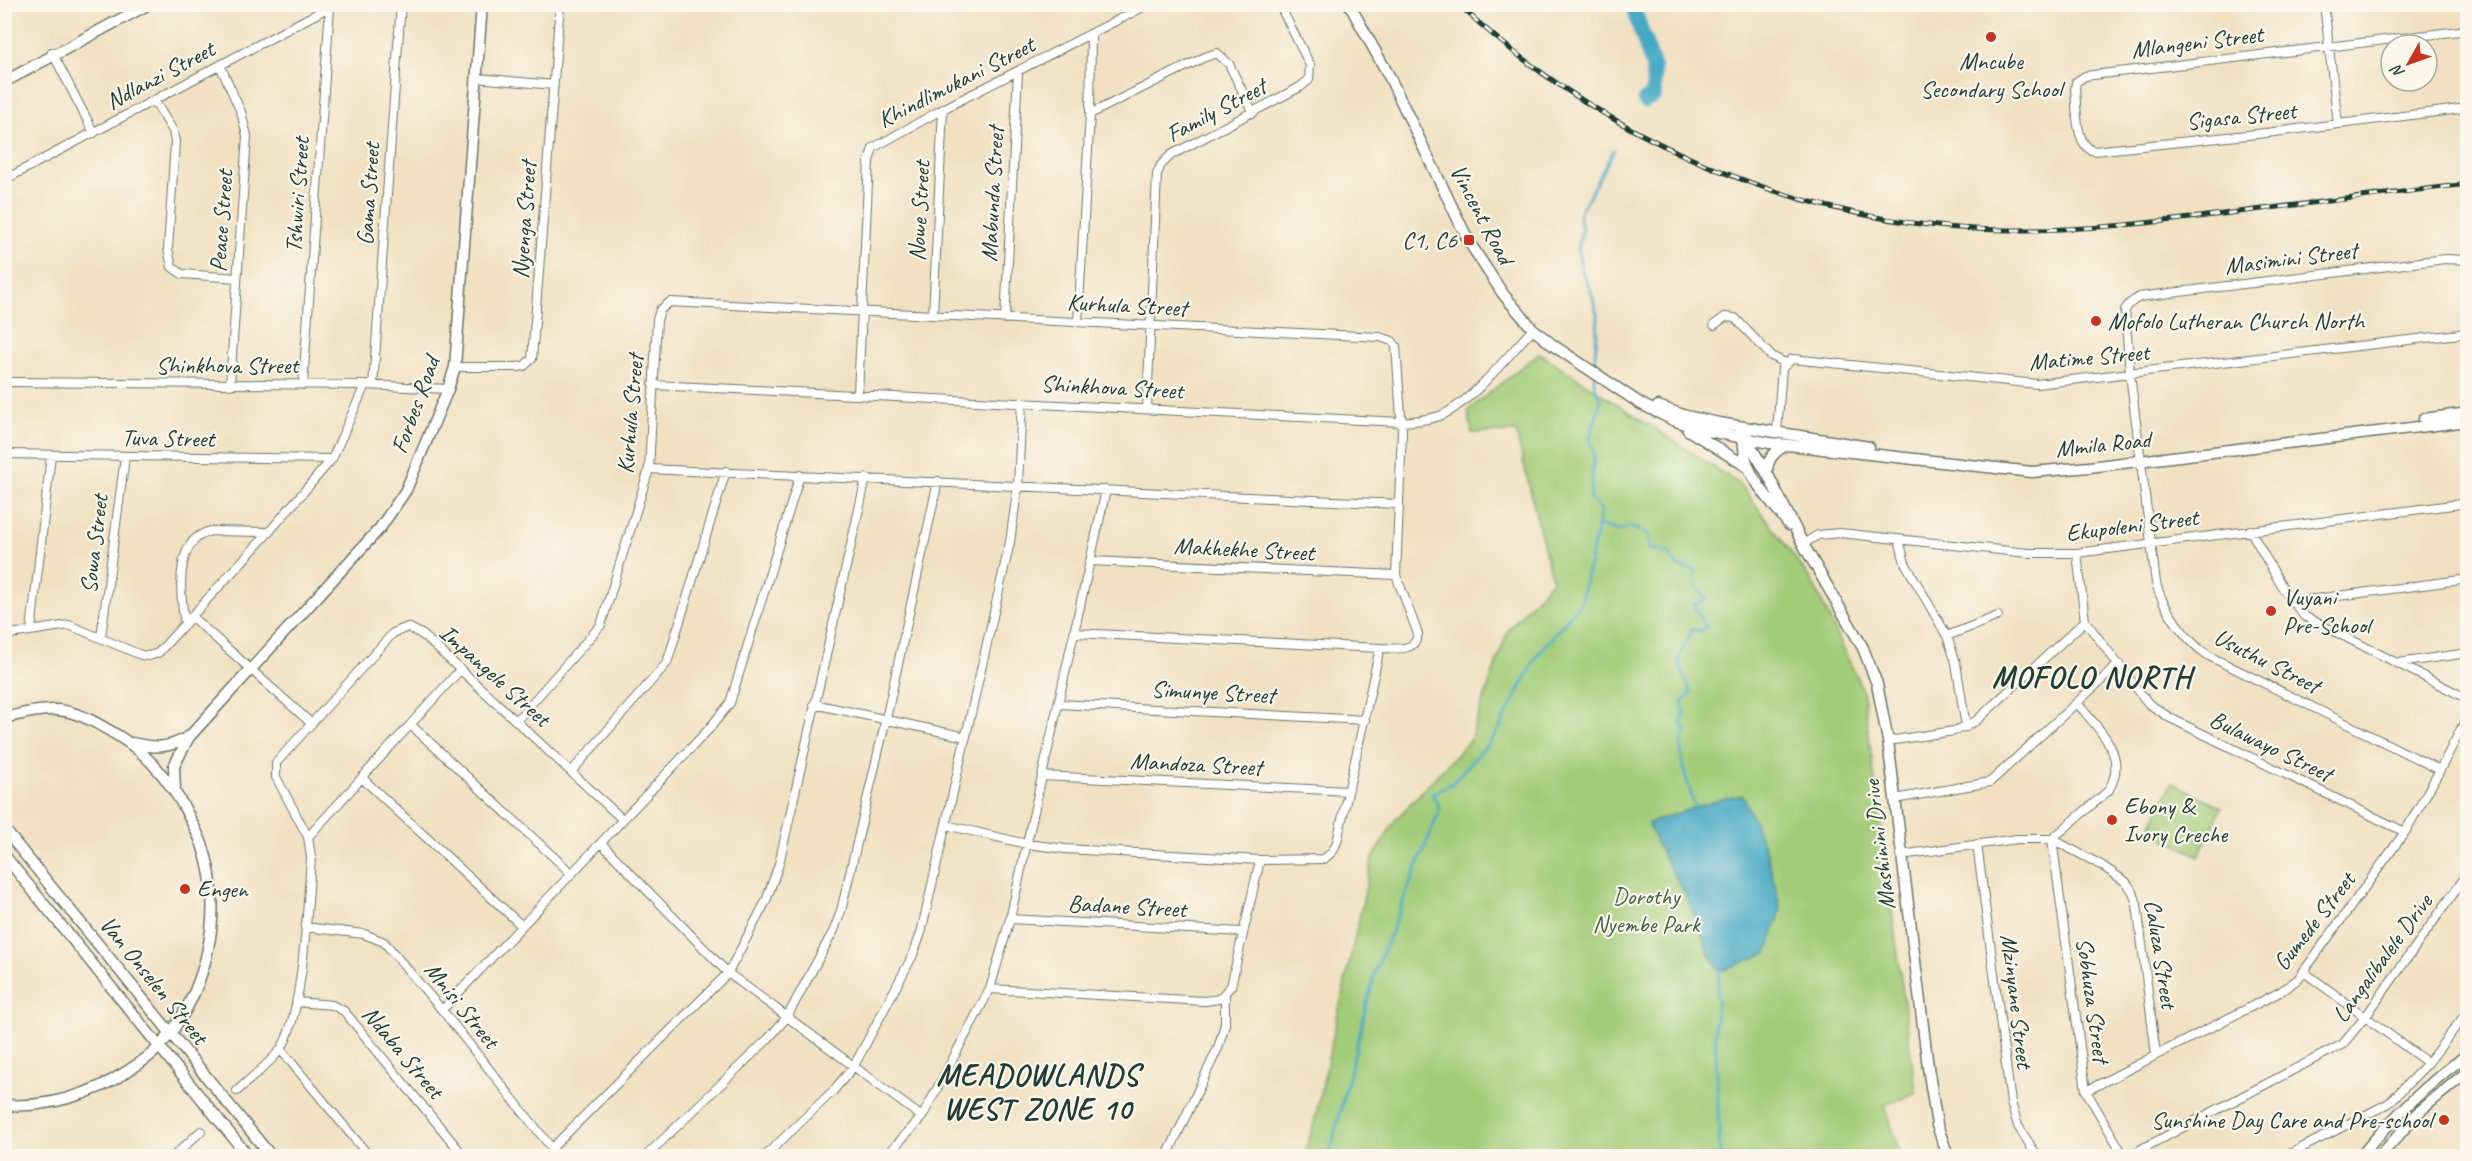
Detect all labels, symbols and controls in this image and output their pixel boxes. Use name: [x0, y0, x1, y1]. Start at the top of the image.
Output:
street label: Mlangeni Street: [2130, 19, 2266, 65]
street label: Khindlimukani Street: [872, 29, 1041, 134]
marker: Mncube Secondary School: [1984, 30, 1998, 44]
street label: Ndlanzi Street: [101, 33, 221, 116]
north arrow: [2379, 33, 2439, 93]
place label: Mncube Secondary School: [1920, 46, 2066, 104]
text: N: [2385, 59, 2409, 82]
street label: Family Street: [1161, 70, 1274, 149]
street label: Sigasa Street: [2185, 95, 2300, 137]
street label: Mabunda Street: [973, 123, 1011, 262]
street label: Tshwiri Street: [278, 134, 316, 254]
street label: Gama Street: [349, 140, 387, 246]
street label: Nyenga Street: [505, 157, 543, 280]
street label: Nowe Street: [901, 158, 937, 262]
street label: Vincent Road: [1443, 159, 1522, 272]
street label: Peace Street: [202, 167, 240, 273]
place label: C1, C6: [1402, 225, 1458, 255]
marker: C1, C6: [1462, 233, 1476, 247]
street label: Masimini Street: [2223, 235, 2362, 281]
street label: Kurhula Street: [1066, 287, 1191, 323]
place label: Mofolo Lutheran Church North: [2108, 306, 2366, 336]
marker: Mofolo Lutheran Church North: [2089, 314, 2103, 328]
street label: Matime Street: [2028, 337, 2152, 377]
street label: Forbes Road: [384, 349, 448, 457]
street label: Shinkhova Street: [156, 350, 300, 380]
street label: Kurhula Street: [610, 350, 650, 475]
street label: Shinkhova Street: [1040, 368, 1186, 406]
street label: Tuva Street: [121, 422, 217, 454]
street label: Mmila Road: [2054, 424, 2155, 464]
street label: Sowa Street: [73, 491, 115, 595]
street label: Ekupoleni Street: [2064, 502, 2202, 548]
street label: Makhekhe Street: [1173, 530, 1317, 568]
place label: Vuyani Pre-School: [2283, 582, 2374, 640]
marker: Vuyani Pre-School: [2264, 604, 2278, 618]
street label: Impangele Street: [433, 617, 558, 734]
street label: Usuthu Street: [2209, 622, 2328, 702]
district label: MOFOLO NORTH: [1992, 658, 2196, 696]
street label: Simunye Street: [1150, 674, 1279, 710]
street label: Bulawayo Street: [2205, 704, 2340, 790]
street label: Mandoza Street: [1129, 746, 1266, 783]
street label: Mashinini Drive: [1856, 776, 1902, 912]
place label: Ebony & Ivory Creche: [2124, 791, 2229, 849]
marker: Ebony & Ivory Creche: [2105, 813, 2119, 827]
street label: Gumede Street: [2266, 864, 2363, 976]
place label: Engen: [197, 874, 249, 904]
park label: Dorothy Nyembe Park: [1593, 881, 1702, 939]
marker: Engen: [178, 882, 192, 896]
street label: Langalibalele Drive: [2325, 886, 2440, 1028]
street label: Badane Street: [1067, 888, 1189, 924]
street label: Caluza Street: [2138, 897, 2185, 1013]
street label: Van Onselen Street: [93, 910, 216, 1052]
street label: Mzinyane Street: [1994, 932, 2040, 1072]
street label: Sobhuza Street: [2069, 936, 2117, 1067]
street label: Mnisi Street: [418, 956, 507, 1056]
street label: Ndaba Street: [356, 999, 452, 1106]
district label: MEADOWLANDS WEST ZONE 10: [936, 1056, 1145, 1128]
place label: Sunshine Day Care and Pre-school: [2151, 1105, 2436, 1135]
marker: Sunshine Day Care and Pre-school: [2437, 1113, 2451, 1127]

